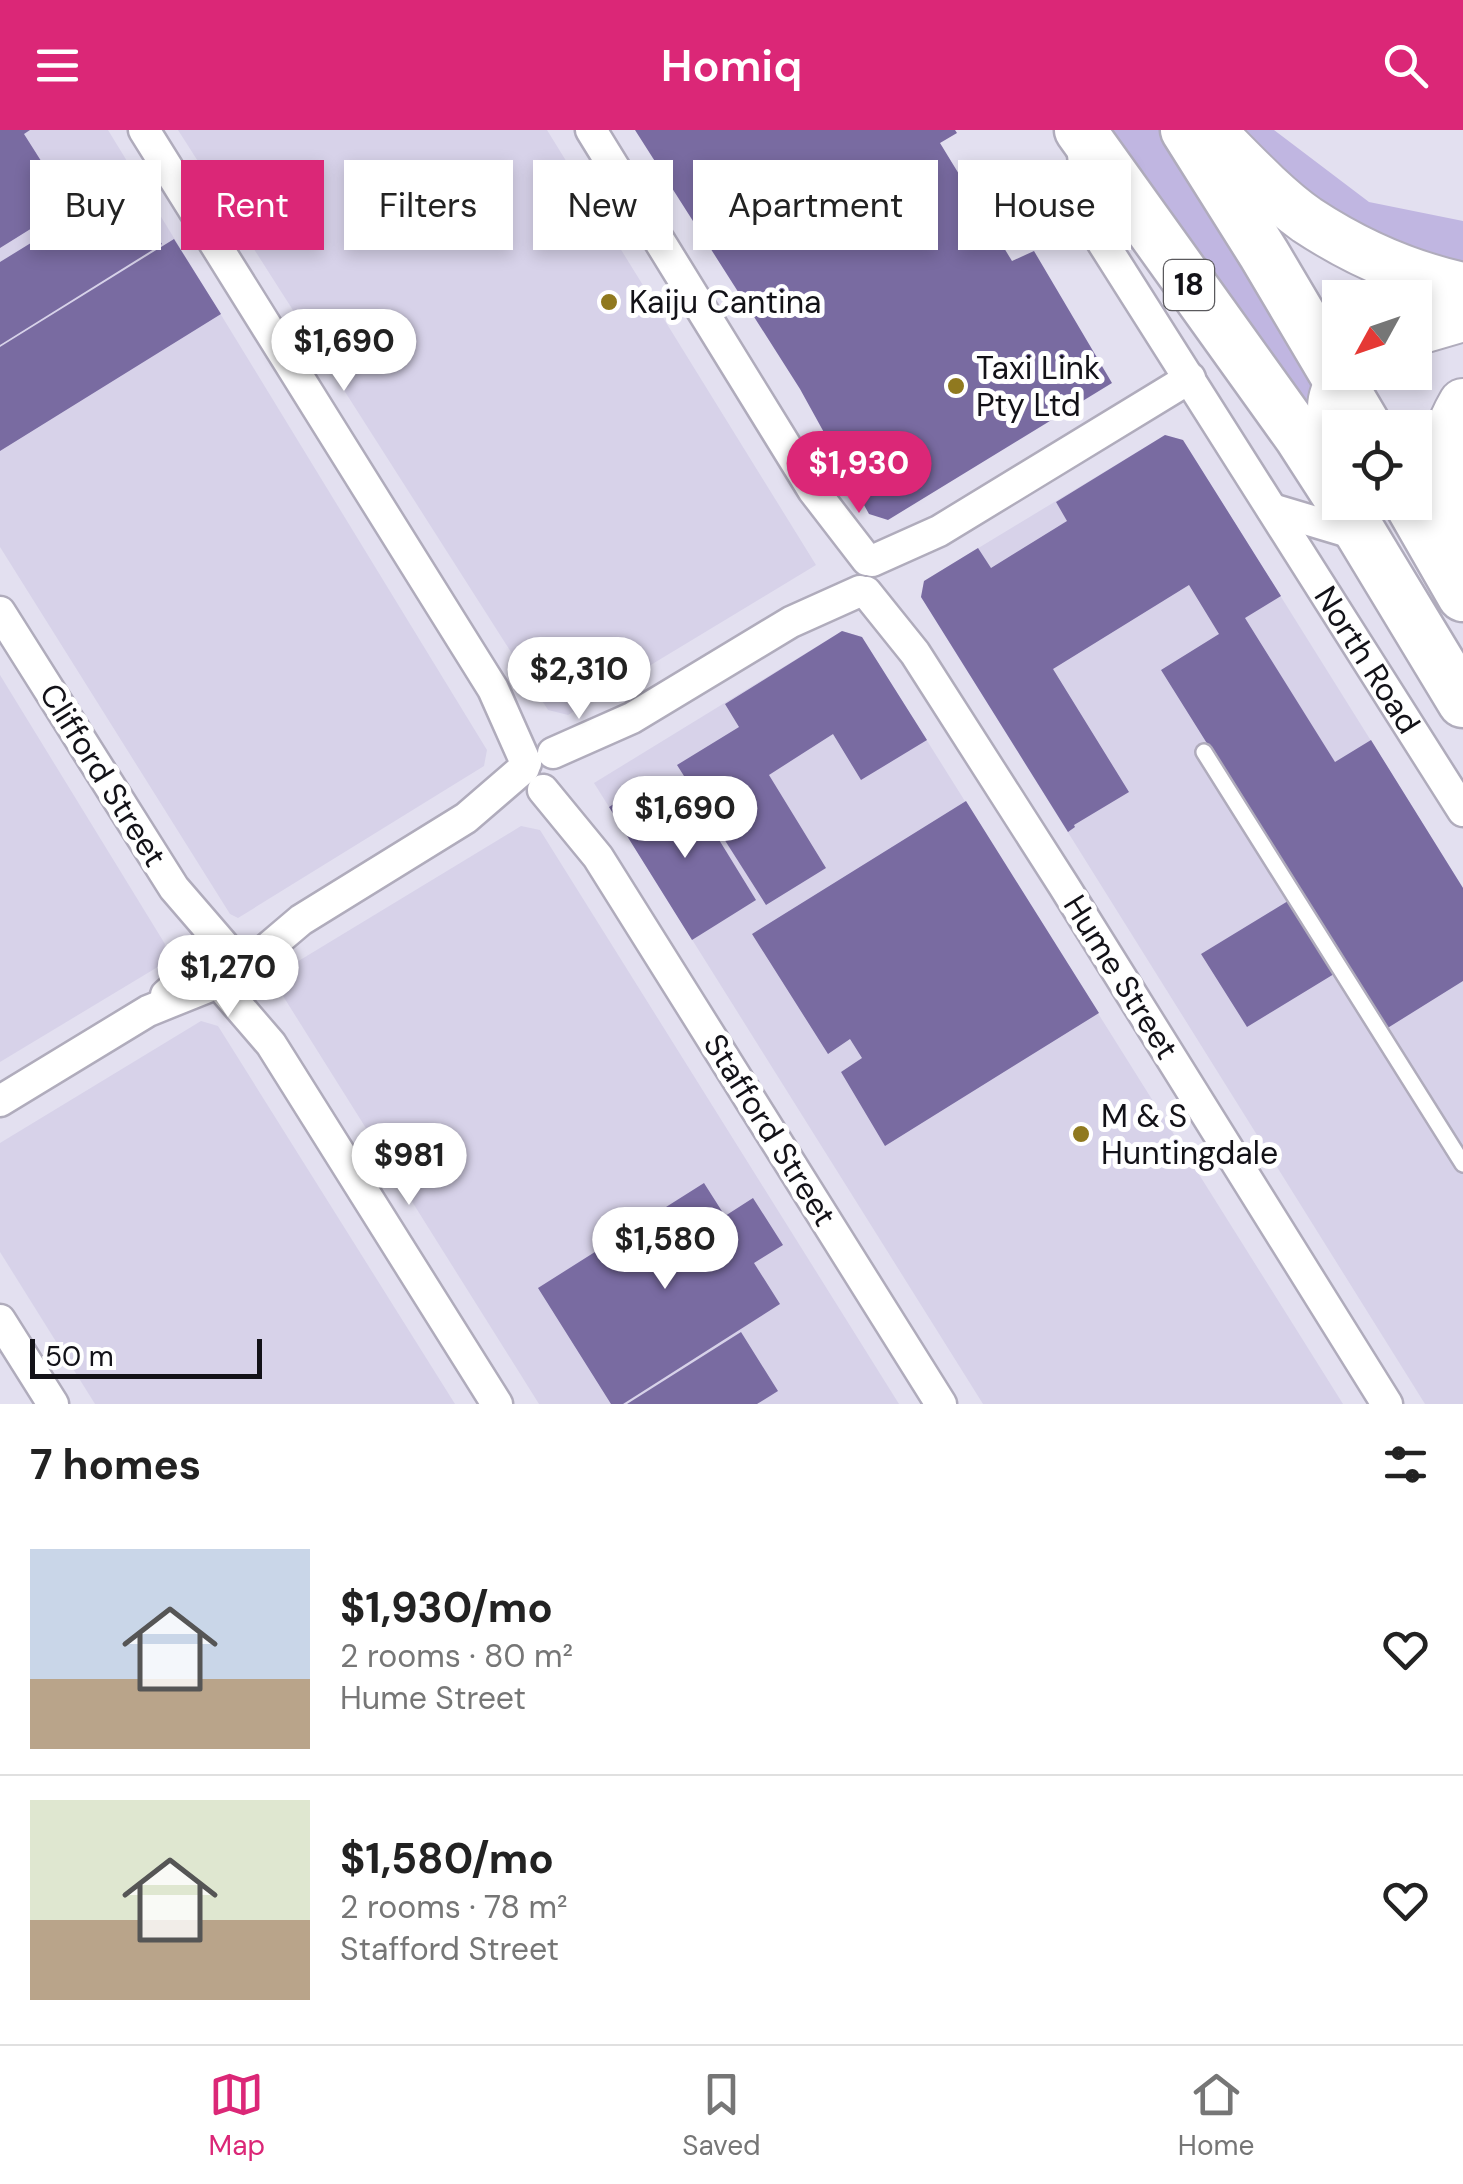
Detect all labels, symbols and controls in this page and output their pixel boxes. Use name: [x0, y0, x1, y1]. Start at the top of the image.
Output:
text: Homiq: [661, 36, 802, 95]
icon: menu: [30, 38, 85, 93]
icon: search: [1378, 38, 1433, 93]
chip: Buy: [30, 160, 161, 250]
chip: Rent: [181, 160, 324, 250]
chip: Filters: [344, 160, 513, 250]
chip: New: [533, 160, 673, 250]
chip: Apartment: [693, 160, 938, 250]
chip: House: [958, 160, 1131, 250]
road number: 18: [1164, 260, 1214, 310]
north arrow: [1322, 280, 1432, 390]
map controls: [1322, 280, 1432, 520]
place label: Kaiju Cantina: [629, 281, 821, 323]
marker: Kaiju Cantina: [598, 291, 620, 313]
pin: $1,690: [263, 309, 425, 394]
text: $1,690: [293, 320, 395, 362]
place label: Taxi Link Pty Ltd: [976, 347, 1100, 426]
marker: Taxi Link Pty Ltd: [945, 375, 967, 397]
button: locate: [1322, 410, 1432, 520]
pin: $1,930: [778, 431, 940, 516]
text: $1,930: [809, 442, 909, 484]
street label: North Road: [1305, 578, 1430, 742]
pin: $2,310: [498, 637, 660, 722]
text: $2,310: [530, 648, 628, 690]
street label: Clifford Street: [30, 676, 176, 874]
pin: $1,690: [604, 776, 766, 861]
text: $1,690: [634, 787, 736, 829]
street label: Hume Street: [1054, 887, 1188, 1067]
pin: $1,270: [147, 935, 309, 1020]
text: $1,270: [180, 946, 276, 988]
street label: Stafford Street: [694, 1026, 846, 1234]
place label: M & S Huntingdale: [1101, 1095, 1278, 1174]
pin: $981: [350, 1123, 468, 1208]
marker: M & S Huntingdale: [1070, 1123, 1092, 1145]
text: $981: [374, 1134, 444, 1176]
pin: $1,580: [584, 1207, 746, 1292]
text: $1,580: [614, 1218, 716, 1260]
scale bar: [30, 1334, 262, 1378]
text: 50 m: [45, 1338, 114, 1375]
text: 7 homes: [30, 1437, 201, 1492]
icon: filters: [1378, 1437, 1433, 1492]
text: $1,930/mo: [340, 1580, 553, 1635]
icon: home: [110, 1589, 230, 1709]
icon: heart: [1378, 1622, 1433, 1677]
text: 2 rooms · 80 m²: [340, 1635, 573, 1677]
text: Hume Street: [340, 1677, 526, 1719]
text: $1,580/mo: [340, 1831, 554, 1886]
icon: home: [110, 1840, 230, 1960]
icon: heart: [1378, 1873, 1433, 1928]
text: 2 rooms · 78 m²: [340, 1886, 568, 1928]
text: Stafford Street: [340, 1928, 559, 1970]
tab: Map: [209, 2067, 265, 2164]
tab: Saved: [682, 2067, 761, 2164]
tab: Home: [1178, 2067, 1254, 2164]

